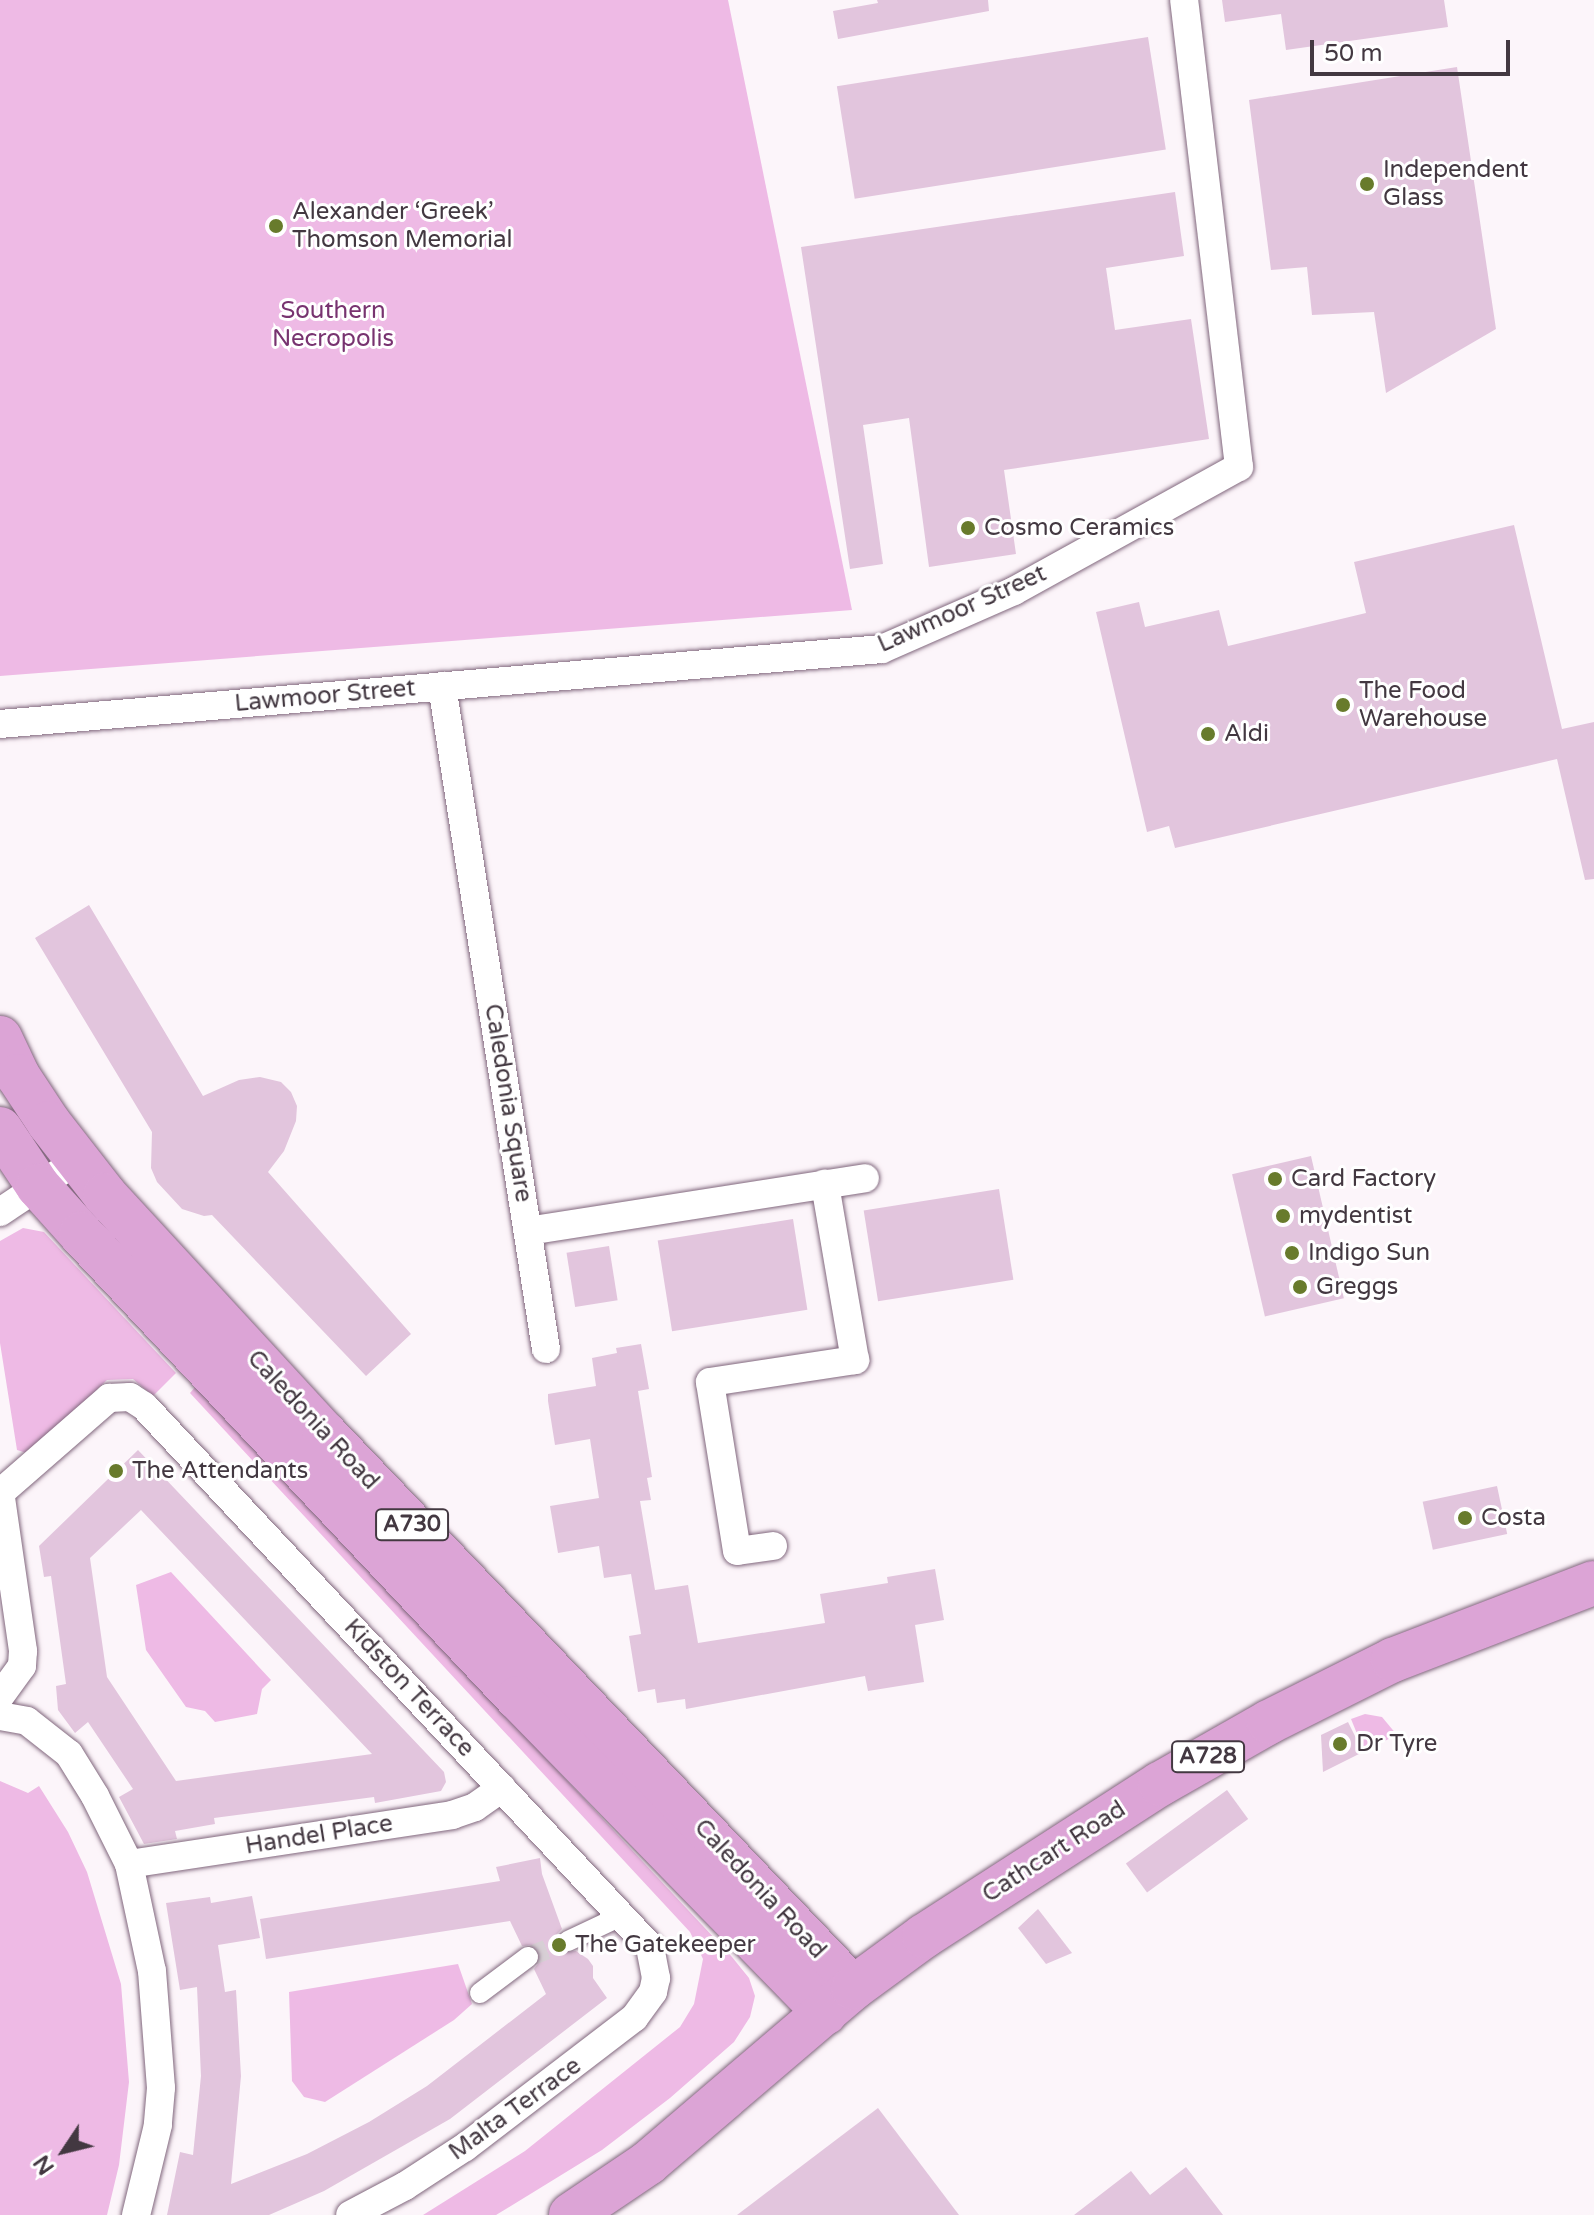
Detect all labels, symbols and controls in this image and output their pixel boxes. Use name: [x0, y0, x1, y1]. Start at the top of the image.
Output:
scale bar: [1314, 24, 1514, 74]
text: 50 m: [1324, 39, 1382, 68]
place label: Independent Glass: [1383, 156, 1529, 212]
marker: Independent Glass: [1358, 175, 1376, 193]
place label: Alexander ‘Greek’ Thomson Memorial: [292, 198, 512, 254]
marker: Alexander ‘Greek’ Thomson Memorial: [267, 217, 285, 235]
park label: Southern Necropolis: [272, 297, 394, 353]
place label: Cosmo Ceramics: [984, 514, 1174, 542]
marker: Cosmo Ceramics: [959, 519, 977, 537]
street label: Lawmoor Street: [873, 559, 1051, 659]
street label: Lawmoor Street: [233, 674, 417, 718]
place label: The Food Warehouse: [1359, 677, 1487, 733]
marker: The Food Warehouse: [1334, 696, 1352, 714]
place label: Aldi: [1224, 720, 1269, 748]
marker: Aldi: [1199, 725, 1217, 743]
street label: Caledonia Square: [478, 1002, 538, 1204]
place label: Card Factory: [1291, 1165, 1436, 1193]
marker: Card Factory: [1266, 1170, 1284, 1188]
place label: mydentist: [1299, 1202, 1412, 1230]
marker: mydentist: [1274, 1207, 1292, 1225]
place label: Indigo Sun: [1308, 1239, 1430, 1267]
marker: Indigo Sun: [1283, 1244, 1301, 1262]
place label: Greggs: [1316, 1273, 1398, 1301]
marker: Greggs: [1291, 1278, 1309, 1296]
street label: Caledonia Road: [241, 1344, 385, 1496]
place label: The Attendants: [132, 1457, 308, 1485]
marker: The Attendants: [107, 1462, 125, 1480]
place label: Costa: [1481, 1504, 1546, 1532]
road number: A730: [374, 1507, 450, 1543]
marker: Costa: [1456, 1509, 1474, 1527]
street label: Kidston Terrace: [338, 1613, 480, 1763]
place label: Dr Tyre: [1356, 1730, 1437, 1758]
marker: Dr Tyre: [1331, 1735, 1349, 1753]
road number: A728: [1170, 1739, 1246, 1775]
street label: Cathcart Road: [977, 1795, 1131, 1909]
street label: Handel Place: [243, 1809, 395, 1861]
street label: Caledonia Road: [688, 1813, 832, 1965]
place label: The Gatekeeper: [575, 1931, 756, 1959]
marker: The Gatekeeper: [550, 1936, 568, 1954]
street label: Malta Terrace: [443, 2051, 587, 2167]
north arrow: [24, 2111, 104, 2191]
text: N: [29, 2150, 60, 2179]

